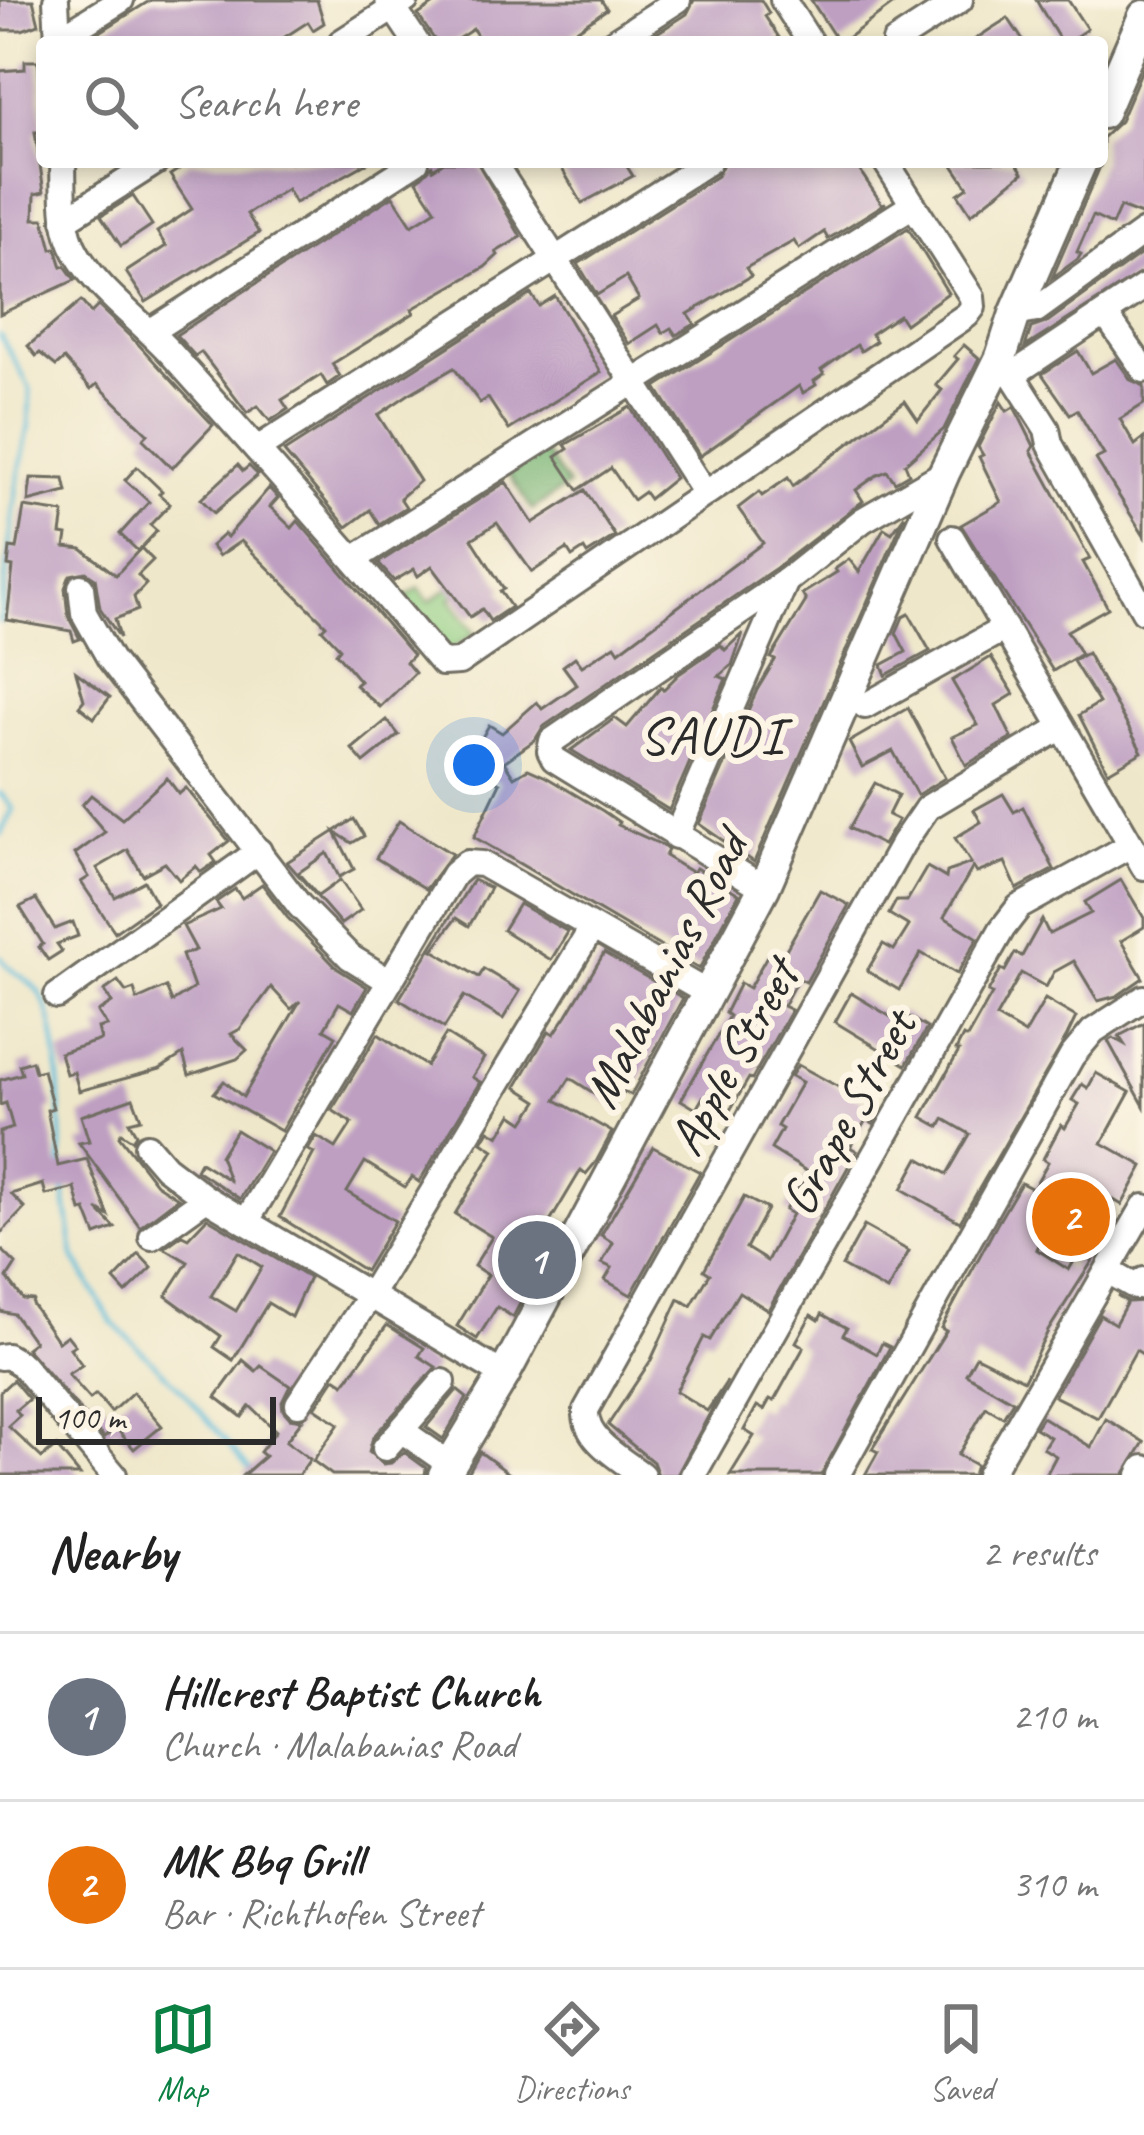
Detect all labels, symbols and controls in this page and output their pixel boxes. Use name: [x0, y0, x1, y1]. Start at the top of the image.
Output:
search box: [36, 36, 1108, 168]
icon: search: [78, 69, 144, 135]
text: Search here: [174, 74, 357, 131]
district label: SAUDI: [639, 701, 793, 769]
your location: [444, 735, 504, 795]
street label: Malabanias Road: [568, 814, 765, 1118]
street label: Apple Street: [653, 944, 815, 1166]
street label: Grape Street: [766, 995, 933, 1226]
pin: 2: [1032, 1172, 1110, 1262]
pin: 1: [498, 1215, 576, 1305]
scale bar: [36, 1391, 276, 1444]
text: 100 m: [54, 1397, 125, 1439]
text: Nearby: [48, 1521, 176, 1585]
text: 2 results: [982, 1529, 1096, 1578]
text: Hillcrest Baptist Church: [162, 1664, 540, 1721]
text: 1: [78, 1692, 96, 1741]
text: 210 m: [1012, 1692, 1096, 1741]
text: Church · Malabanias Road: [162, 1721, 516, 1770]
text: MK Bbq Grill: [162, 1832, 363, 1889]
text: 2: [78, 1860, 96, 1909]
text: 310 m: [1012, 1860, 1096, 1909]
text: Bar · Richthofen Street: [162, 1889, 480, 1938]
tab: Map: [150, 1996, 216, 2110]
tab: Directions: [515, 1996, 629, 2110]
tab: Saved: [928, 1996, 994, 2110]

